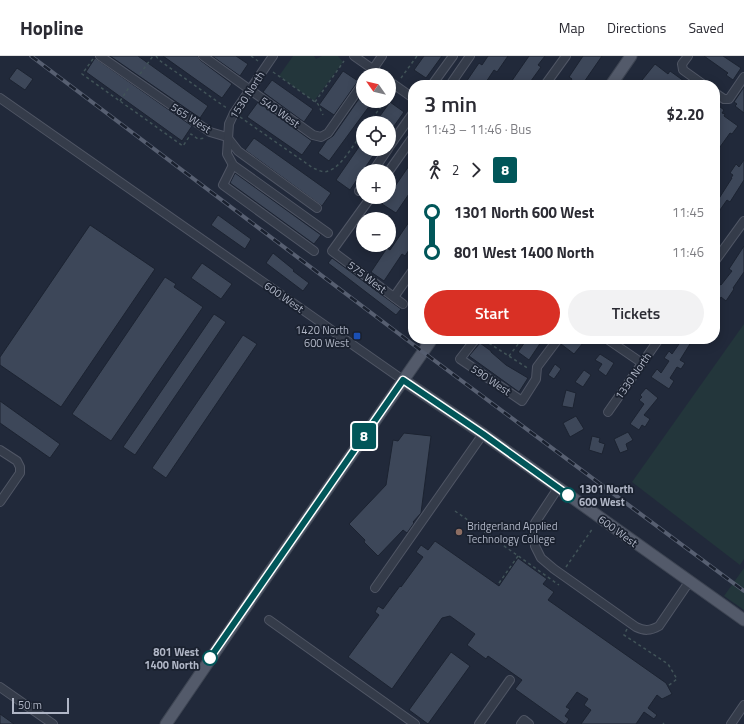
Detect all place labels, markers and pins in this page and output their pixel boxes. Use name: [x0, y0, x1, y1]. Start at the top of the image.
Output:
place label: 1420 North 600 West: [295, 322, 349, 351]
marker: 1420 North 600 West: [352, 331, 362, 341]
place label: 1301 North 600 West: [579, 481, 634, 510]
marker: 1301 North 600 West: [560, 487, 576, 503]
place label: Bridgerland Applied Technology College: [467, 518, 558, 547]
marker: Bridgerland Applied Technology College: [454, 527, 464, 537]
place label: 801 West 1400 North: [144, 644, 199, 673]
marker: 801 West 1400 North: [202, 650, 218, 666]

